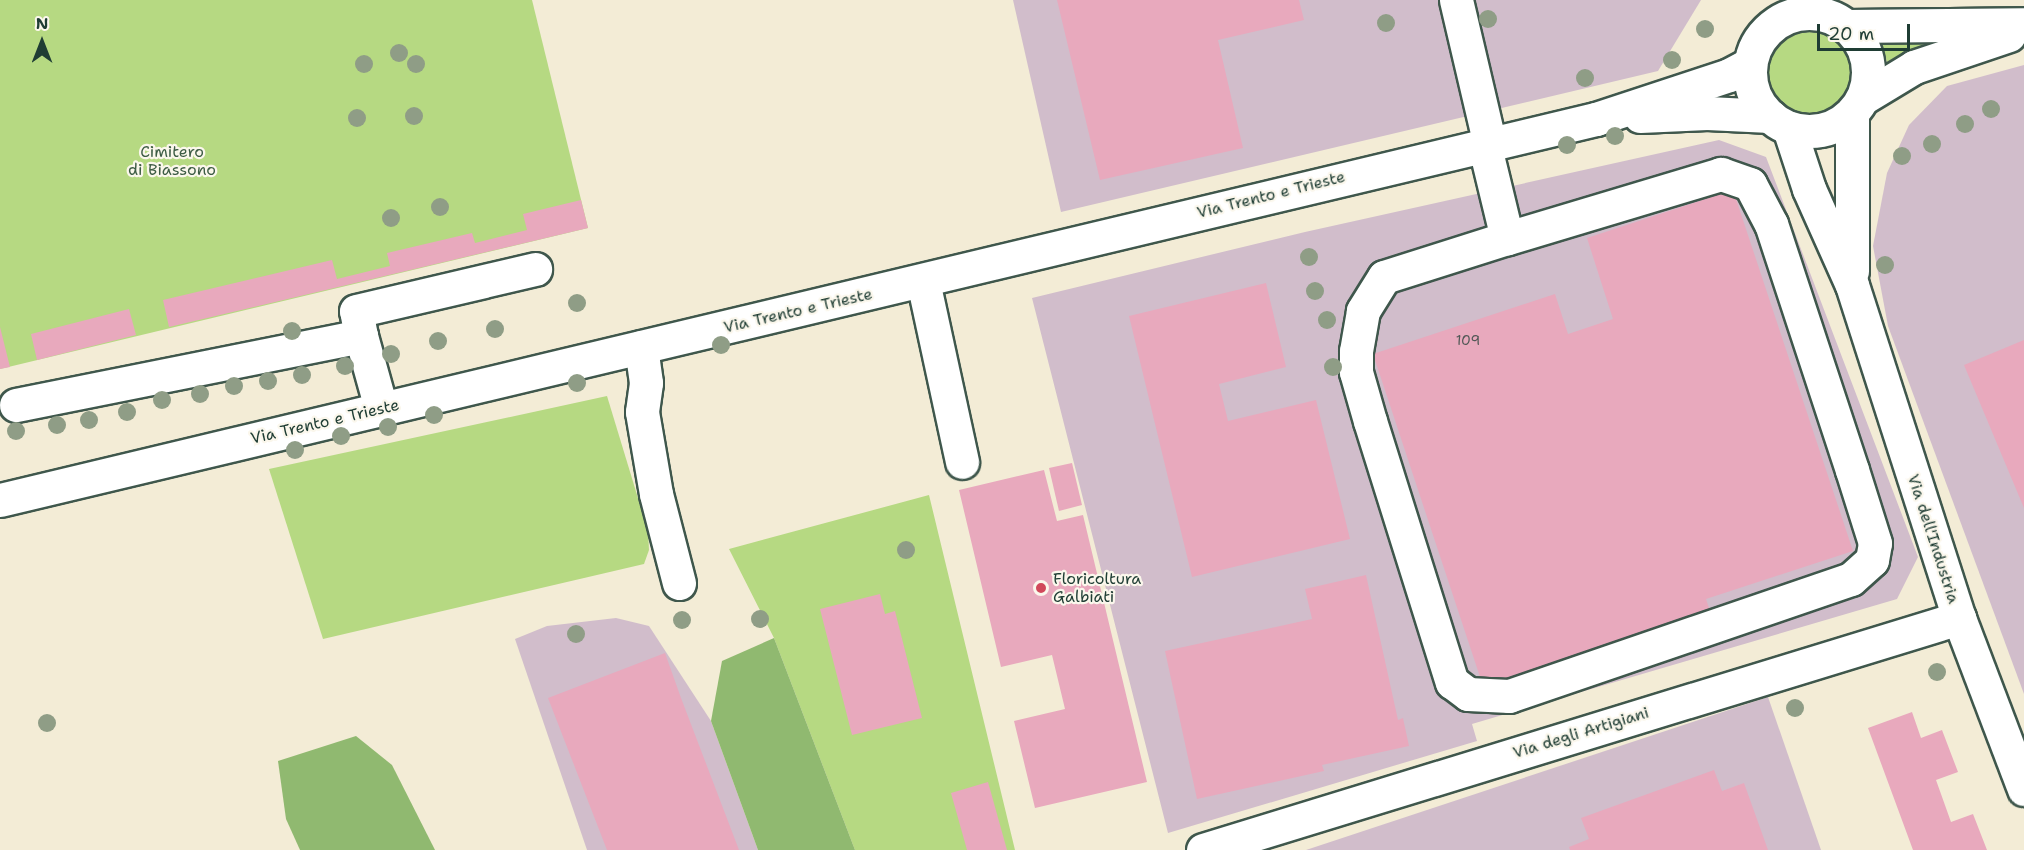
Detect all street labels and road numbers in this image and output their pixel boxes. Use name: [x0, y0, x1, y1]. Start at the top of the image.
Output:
street label: Via Trento e Trieste: [1195, 167, 1347, 223]
street label: Via Trento e Trieste: [722, 285, 874, 337]
street label: Via Trento e Trieste: [249, 396, 401, 448]
street label: Via dell'Industria: [1903, 472, 1963, 606]
street label: Via degli Artigiani: [1511, 703, 1651, 763]

